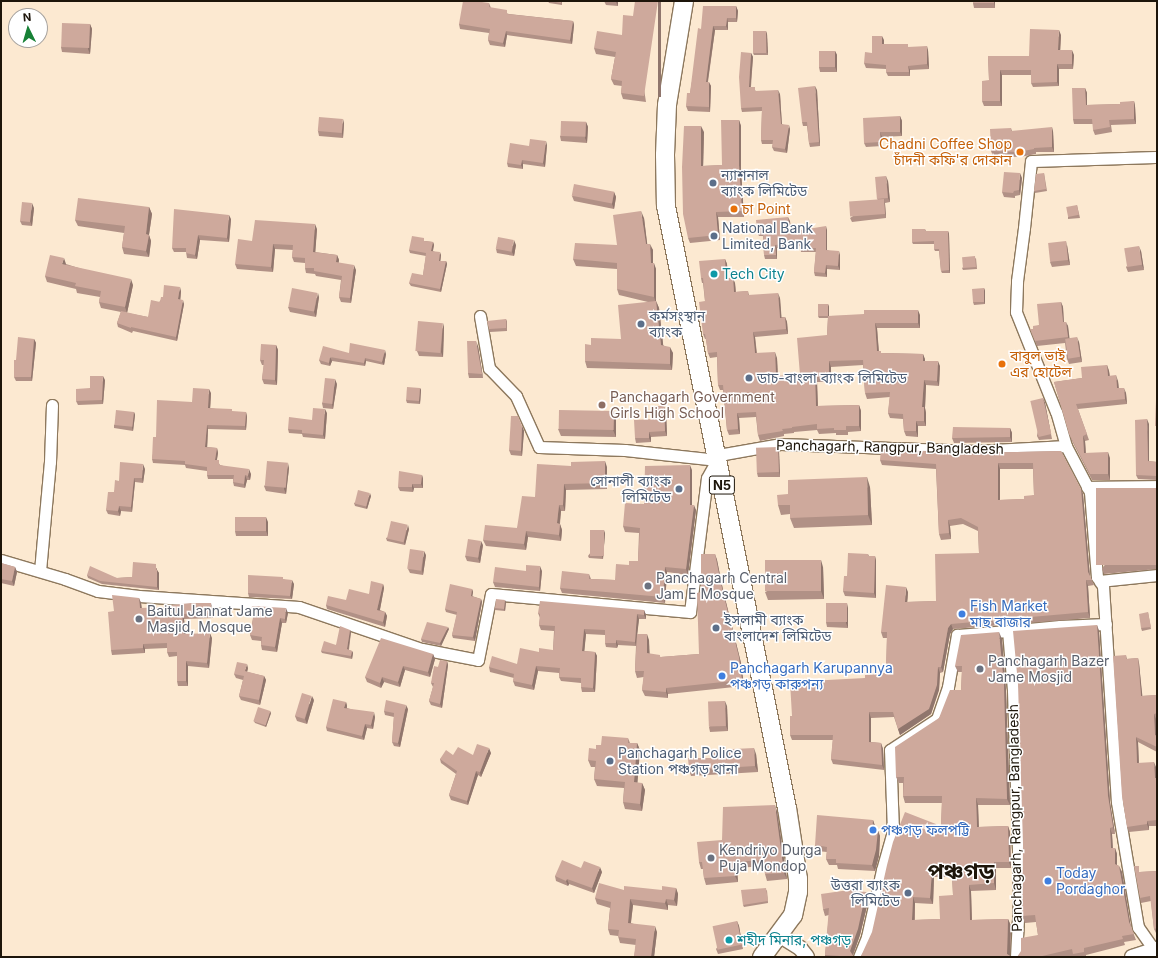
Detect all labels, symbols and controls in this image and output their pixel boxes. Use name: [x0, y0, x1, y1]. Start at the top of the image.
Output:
north arrow: [8, 8, 48, 48]
text: N: [22, 10, 32, 24]
place label: Chadni Coffee Shop চাঁদনী কফি'র দোকান: [879, 136, 1012, 168]
marker: Chadni Coffee Shop চাঁদনী কফি'র দোকান: [1015, 147, 1025, 157]
place label: ন্যাশনাল ব্যাংক লিমিটেড: [721, 167, 807, 200]
marker: ন্যাশনাল ব্যাংক লিমিটেড: [708, 178, 718, 188]
place label: চা Point: [742, 201, 791, 217]
marker: চা Point: [729, 204, 739, 214]
place label: National Bank Limited, Bank: [722, 220, 813, 252]
marker: National Bank Limited, Bank: [709, 231, 719, 241]
place label: Tech City: [722, 266, 785, 282]
marker: Tech City: [709, 269, 719, 279]
place label: কর্মসংস্থান ব্যাংক: [649, 308, 705, 340]
marker: কর্মসংস্থান ব্যাংক: [636, 319, 646, 329]
place label: বাবুল ভাই এর হোটেল: [1010, 348, 1072, 380]
marker: বাবুল ভাই এর হোটেল: [997, 359, 1007, 369]
place label: ডাচ-বাংলা ব্যাংক লিমিটেড: [757, 370, 907, 386]
marker: ডাচ-বাংলা ব্যাংক লিমিটেড: [744, 373, 754, 383]
place label: Panchagarh Government Girls High School: [610, 389, 775, 422]
marker: Panchagarh Government Girls High School: [597, 400, 607, 410]
street label: Panchagarh, Rangpur, Bangladesh: [776, 437, 1004, 457]
place label: সোনালী ব্যাংক লিমিটেড: [590, 473, 671, 506]
road number: N5: [708, 474, 736, 496]
marker: সোনালী ব্যাংক লিমিটেড: [674, 484, 684, 494]
place label: Panchagarh Central Jam E Mosque: [656, 570, 787, 602]
marker: Panchagarh Central Jam E Mosque: [643, 581, 653, 591]
place label: Fish Market মাছ বাজার: [970, 598, 1047, 630]
place label: Baitul Jannat Jame Masjid, Mosque: [147, 603, 273, 636]
marker: Fish Market মাছ বাজার: [957, 609, 967, 619]
place label: ইসলামী ব্যাংক বাংলাদেশ লিমিটেড: [724, 612, 831, 644]
marker: Baitul Jannat Jame Masjid, Mosque: [134, 614, 144, 624]
marker: ইসলামী ব্যাংক বাংলাদেশ লিমিটেড: [711, 623, 721, 633]
place label: Panchagarh Bazer Jame Mosjid: [988, 653, 1109, 686]
place label: Panchagarh Karupannya পঞ্চগড় কারুপন্য: [730, 660, 893, 692]
marker: Panchagarh Bazer Jame Mosjid: [975, 664, 985, 674]
marker: Panchagarh Karupannya পঞ্চগড় কারুপন্য: [717, 671, 727, 681]
street label: Panchagarh, Rangpur, Bangladesh: [1005, 704, 1025, 932]
place label: Panchagarh Police Station পঞ্চগড় থানা: [618, 745, 742, 778]
marker: Panchagarh Police Station পঞ্চগড় থানা: [605, 756, 615, 766]
place label: পঞ্চগড় ফলপট্টি: [881, 822, 969, 838]
marker: পঞ্চগড় ফলপট্টি: [868, 825, 878, 835]
place label: Kendriyo Durga Puja Mondop: [719, 842, 822, 874]
marker: Kendriyo Durga Puja Mondop: [706, 853, 716, 863]
district label: পঞ্চগড়: [928, 859, 994, 885]
place label: Today Pordaghor: [1056, 865, 1125, 898]
marker: Today Pordaghor: [1043, 876, 1053, 886]
place label: উত্তরা ব্যাংক লিমিটেড: [831, 877, 900, 910]
marker: উত্তরা ব্যাংক লিমিটেড: [903, 888, 913, 898]
place label: শহীদ মিনার, পঞ্চগড়: [737, 932, 851, 948]
marker: শহীদ মিনার, পঞ্চগড়: [724, 935, 734, 945]

